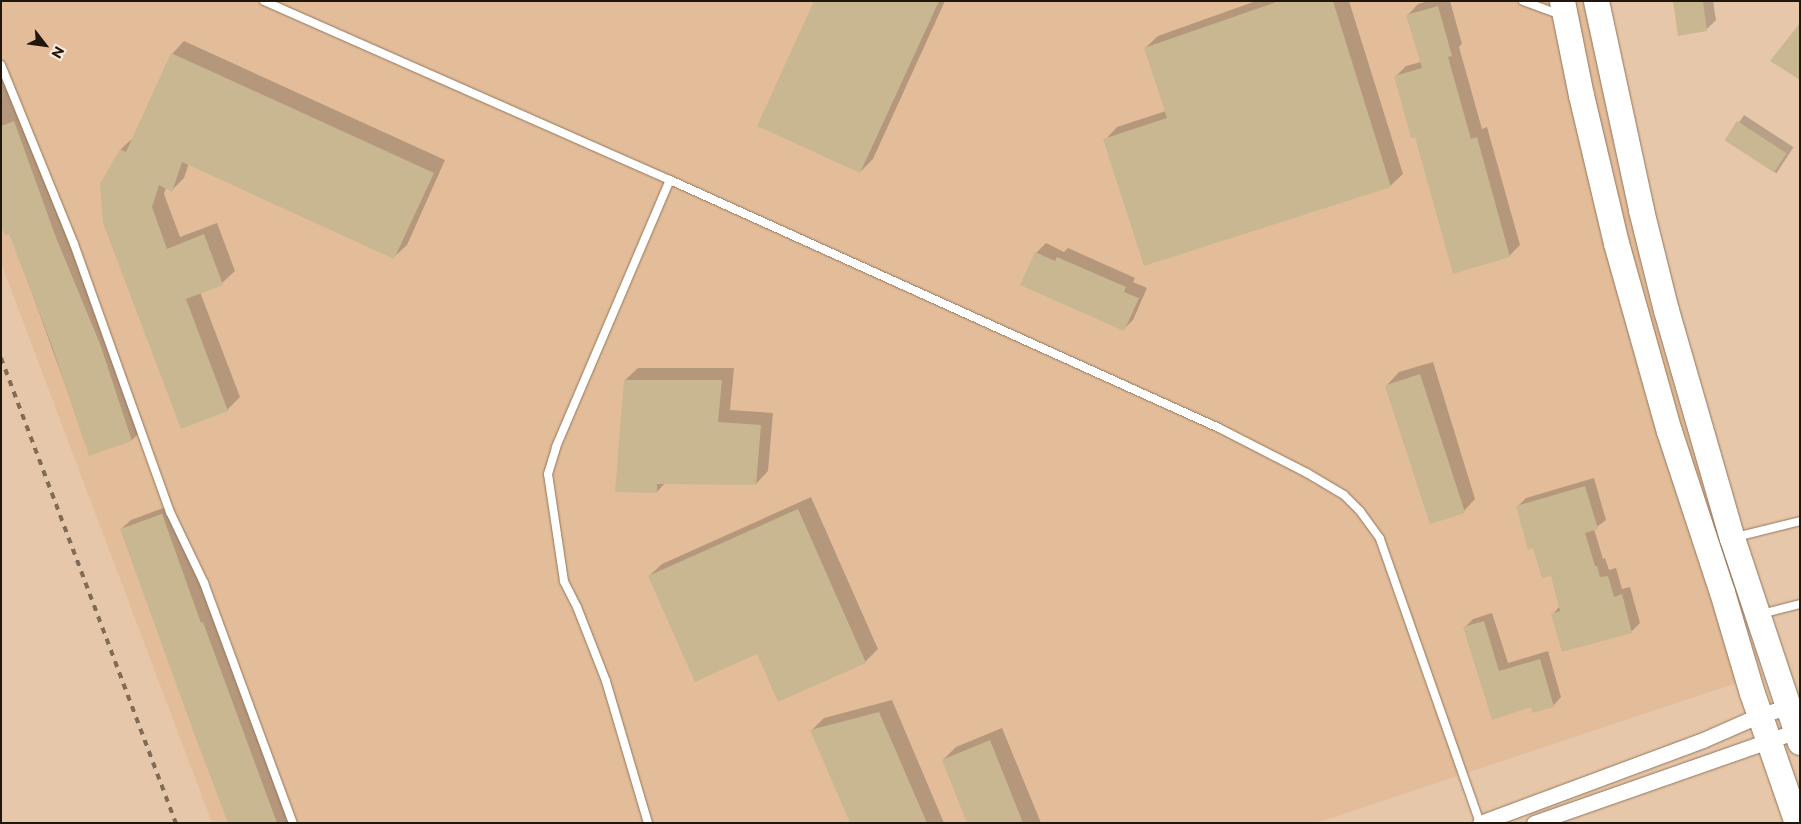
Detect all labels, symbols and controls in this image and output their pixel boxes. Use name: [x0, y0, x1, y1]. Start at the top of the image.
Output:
north arrow: [20, 20, 70, 70]
text: N: [47, 43, 69, 62]

